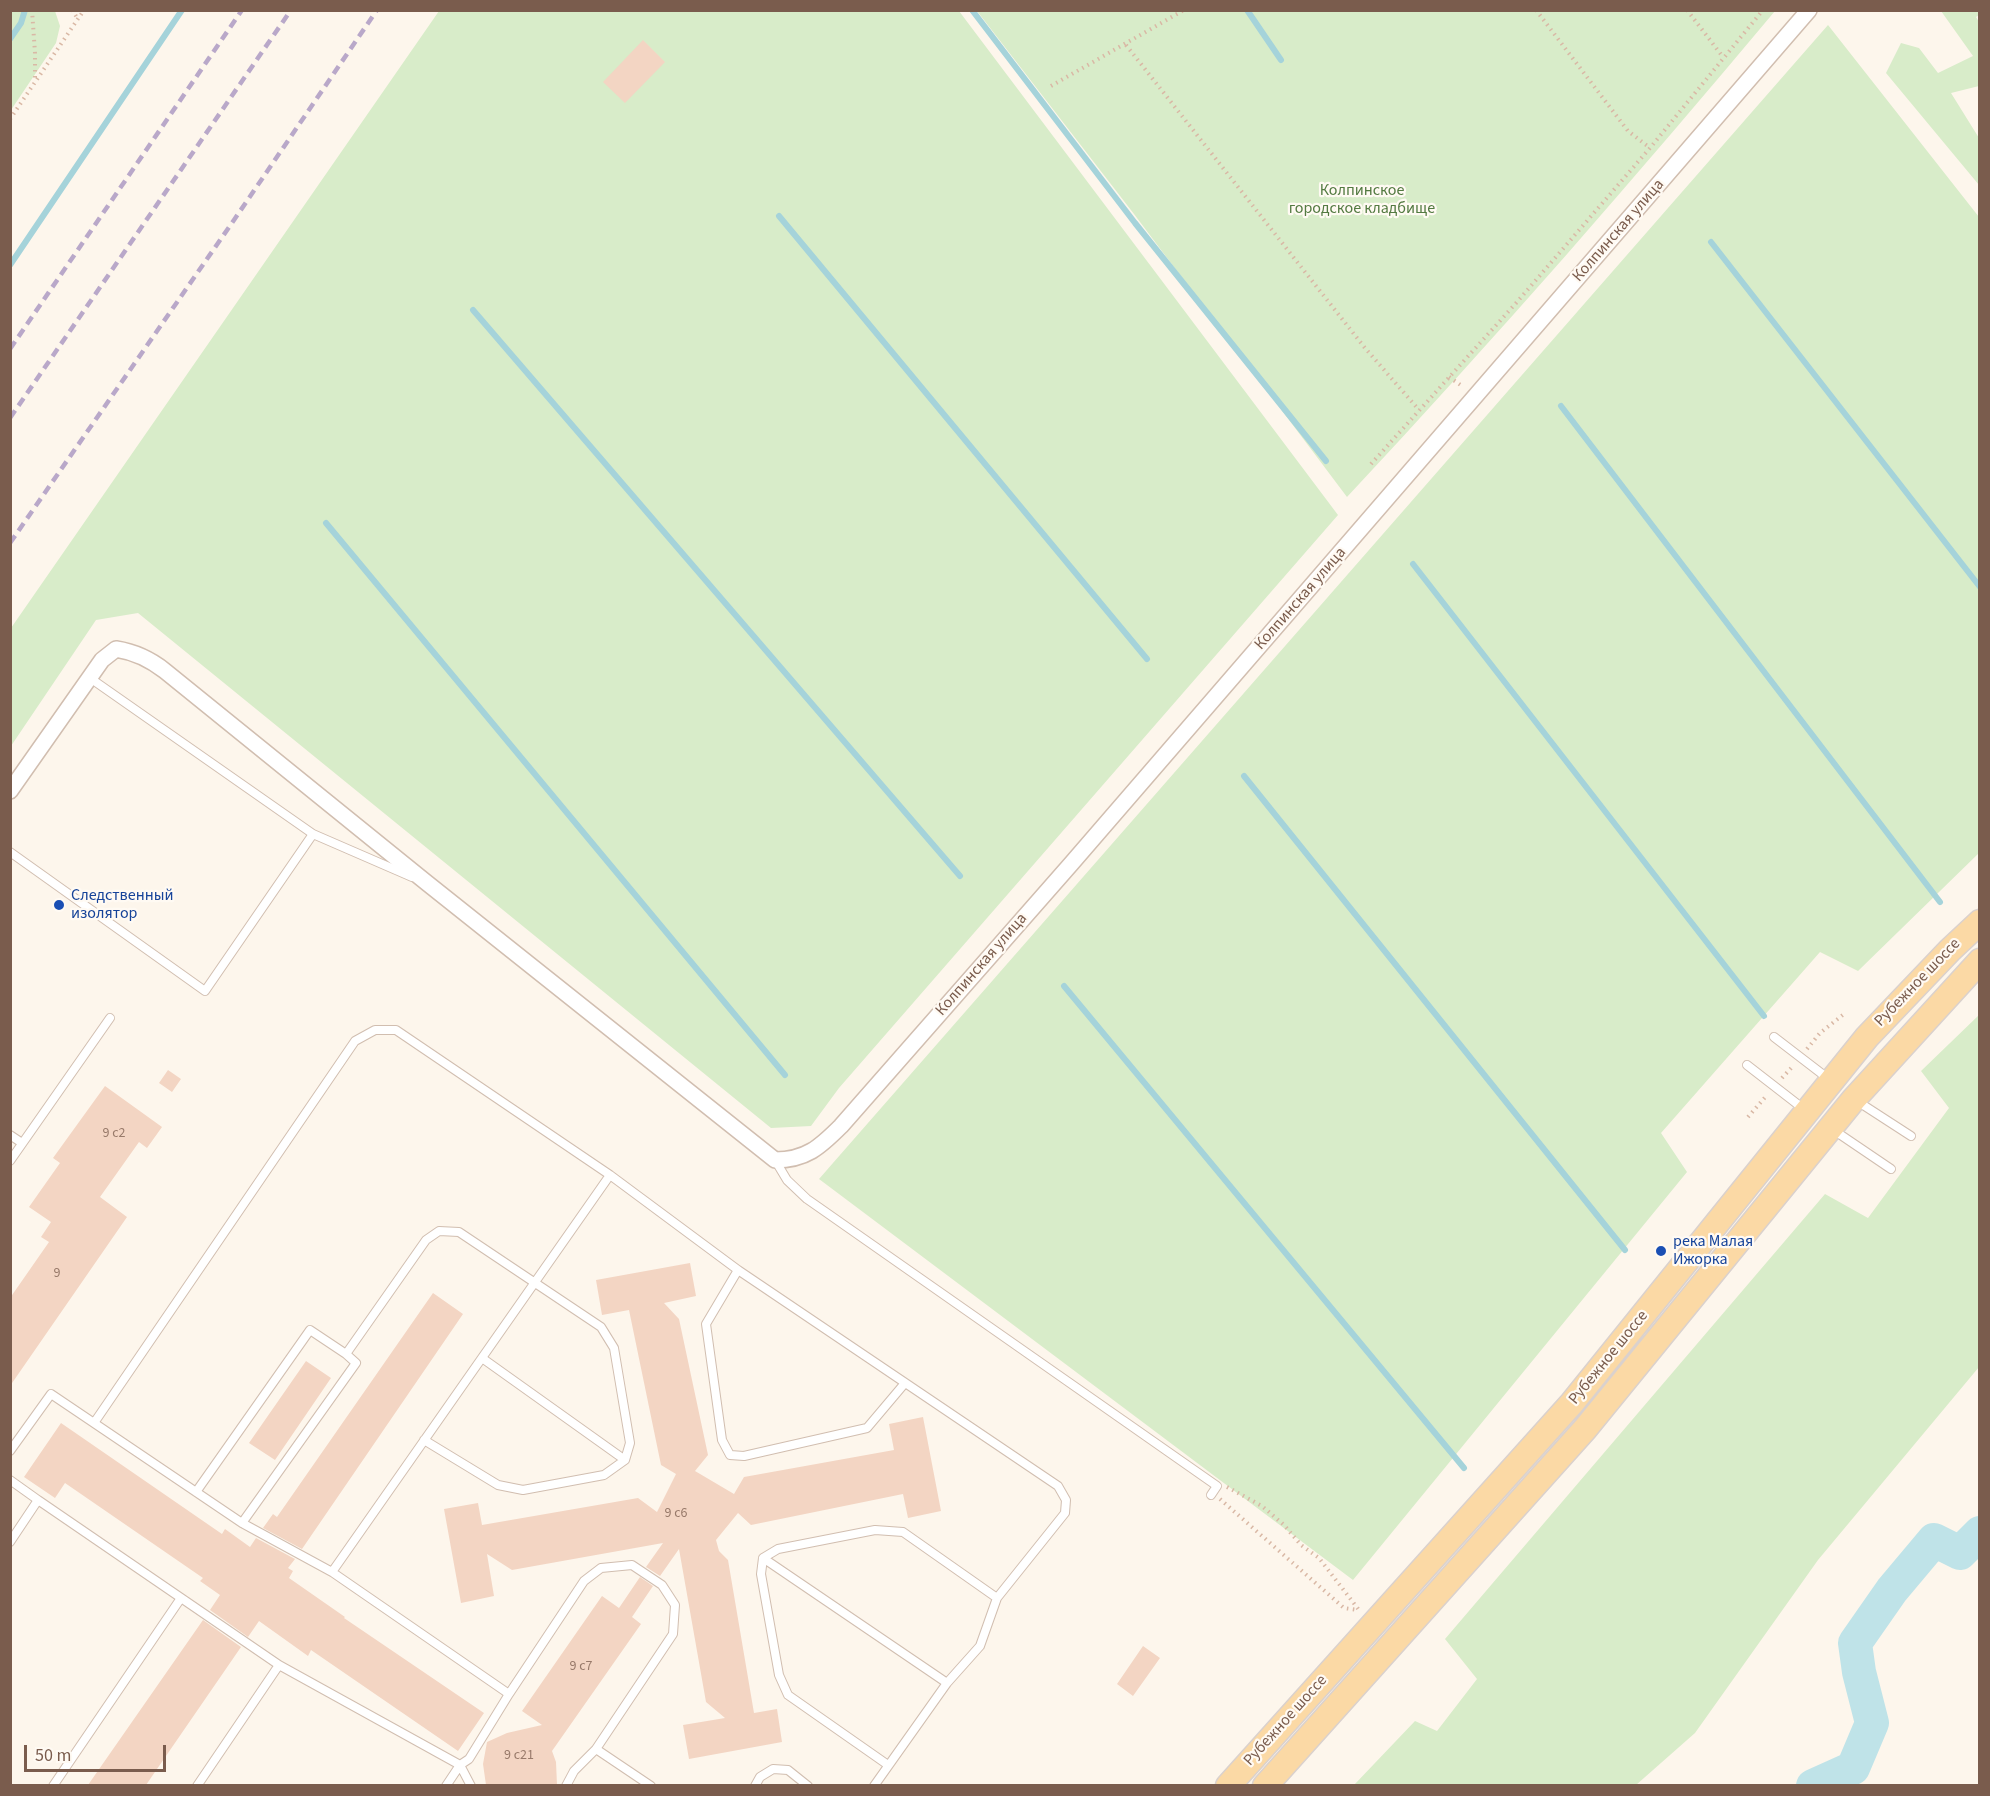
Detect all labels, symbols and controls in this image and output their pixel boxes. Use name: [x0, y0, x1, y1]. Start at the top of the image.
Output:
street label: Колпинская улица: [1569, 176, 1669, 286]
park label: Колпинское городское кладбище: [1289, 181, 1435, 219]
street label: Колпинская улица: [1251, 544, 1351, 654]
place label: Следственный изолятор: [71, 886, 173, 924]
marker: Следственный изолятор: [52, 898, 66, 912]
street label: Колпинская улица: [932, 910, 1032, 1020]
street label: Рубежное шоссе: [1871, 935, 1965, 1031]
house number: 9 с2: [102, 1126, 126, 1142]
place label: река Малая Ижорка: [1673, 1232, 1753, 1270]
marker: река Малая Ижорка: [1654, 1244, 1668, 1258]
house number: 9: [54, 1266, 60, 1282]
street label: Рубежное шоссе: [1565, 1307, 1653, 1409]
house number: 9 с6: [664, 1506, 688, 1522]
house number: 9 с7: [569, 1659, 593, 1675]
street label: Рубежное шоссе: [1240, 1672, 1332, 1770]
scale bar: [27, 1733, 170, 1771]
text: 50 m: [35, 1743, 71, 1768]
house number: 9 с21: [504, 1748, 534, 1764]

